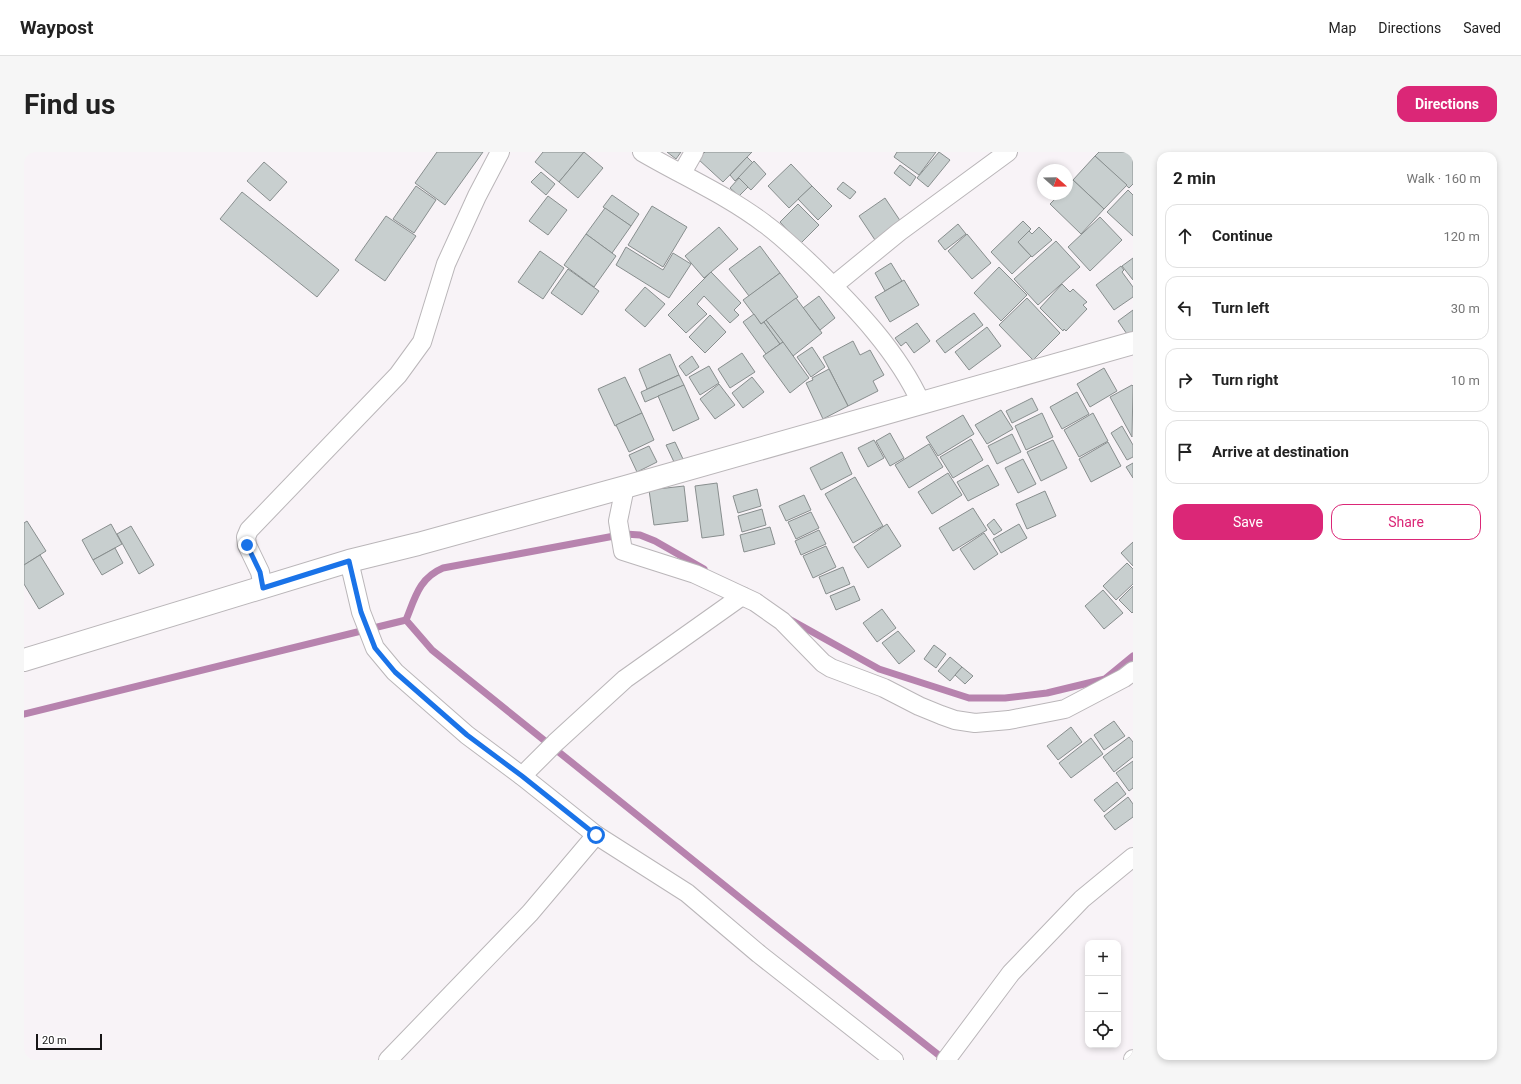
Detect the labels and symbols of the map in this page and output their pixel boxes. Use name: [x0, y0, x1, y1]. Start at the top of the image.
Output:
north arrow: [1037, 164, 1073, 200]
route end: [238, 536, 256, 554]
route start: [587, 826, 605, 844]
scale bar: [36, 1032, 102, 1051]

